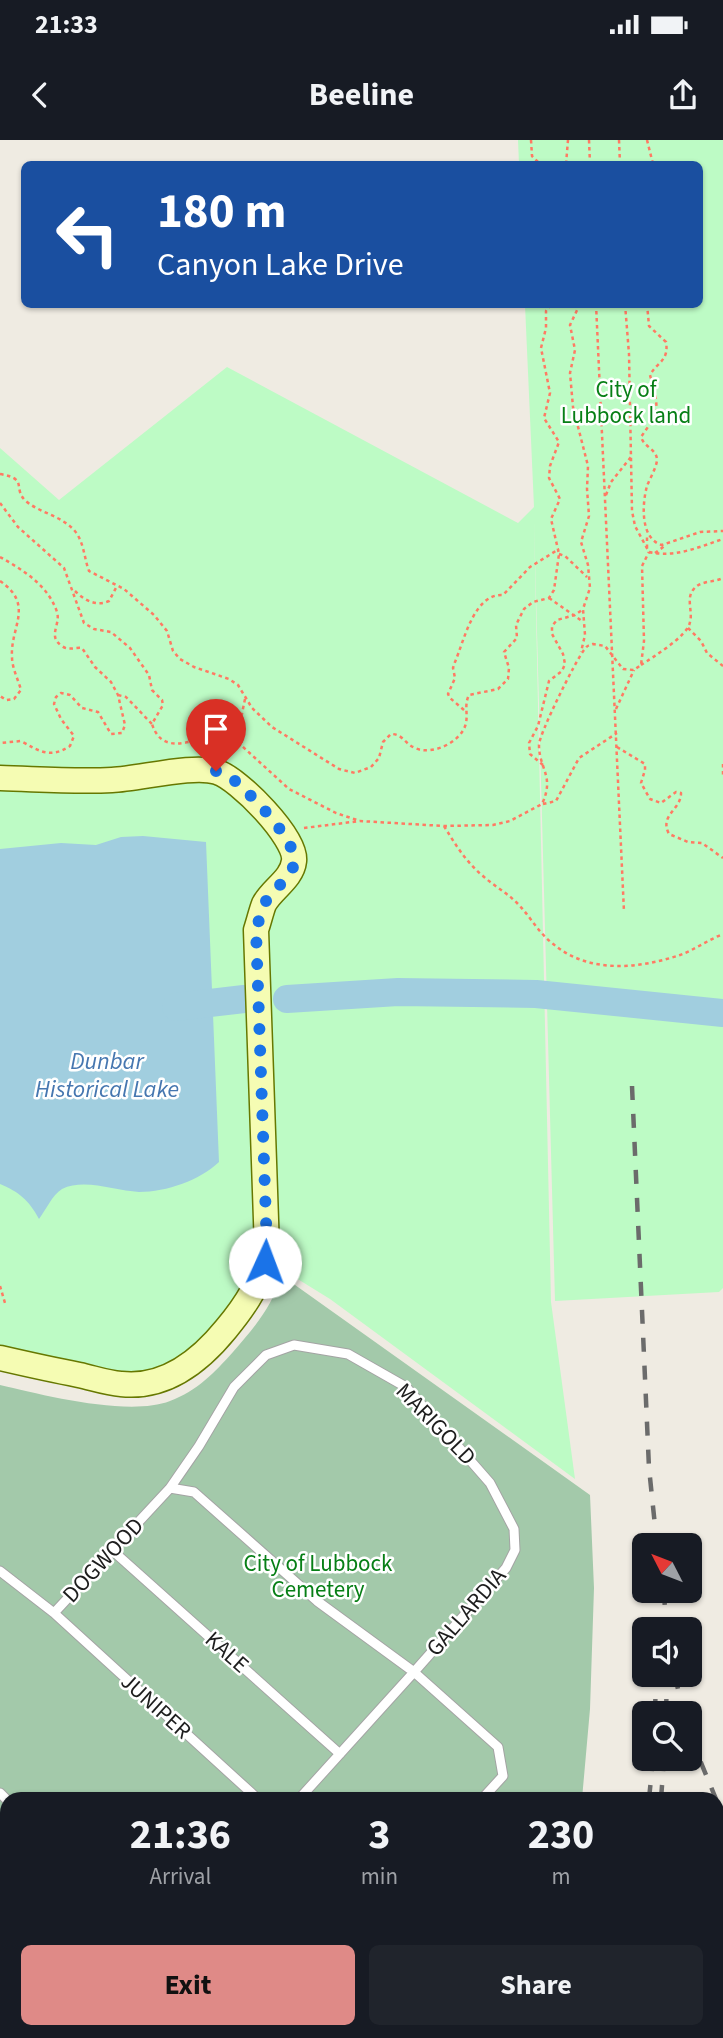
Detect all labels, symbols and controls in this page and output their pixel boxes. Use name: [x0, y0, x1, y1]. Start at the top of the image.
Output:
text: 21:33: [35, 6, 98, 43]
text: Beeline: [309, 72, 414, 118]
icon: back: [21, 76, 59, 114]
icon: share: [664, 76, 702, 114]
text: 180 m: [157, 177, 286, 247]
icon: left: [42, 189, 133, 280]
text: Canyon Lake Drive: [157, 242, 404, 288]
park label: City of Lubbock land: [561, 373, 691, 432]
pin: [186, 699, 246, 771]
icon: arrive: [197, 710, 235, 748]
water label: Dunbar Historical Lake: [35, 1044, 179, 1107]
position arrow: [228, 1225, 302, 1299]
street label: MARIGOLD: [388, 1375, 484, 1473]
street label: DOGWOOD: [55, 1510, 151, 1610]
north arrow: [632, 1533, 702, 1603]
map controls: [632, 1533, 702, 1771]
park label: City of Lubbock Cemetery: [244, 1547, 393, 1606]
street label: GALLARDIA: [418, 1560, 514, 1663]
button: sound: [632, 1617, 702, 1687]
street label: KALE: [198, 1623, 256, 1681]
street label: JUNIPER: [113, 1665, 199, 1747]
button: search: [632, 1701, 702, 1771]
text: 21:36: [130, 1805, 231, 1865]
text: 3: [368, 1805, 390, 1865]
text: 230: [528, 1805, 594, 1865]
text: Arrival: [149, 1860, 211, 1893]
text: min: [361, 1860, 398, 1893]
text: m: [551, 1860, 571, 1893]
button: Exit: [21, 1945, 355, 2025]
button: Share: [369, 1945, 703, 2025]

